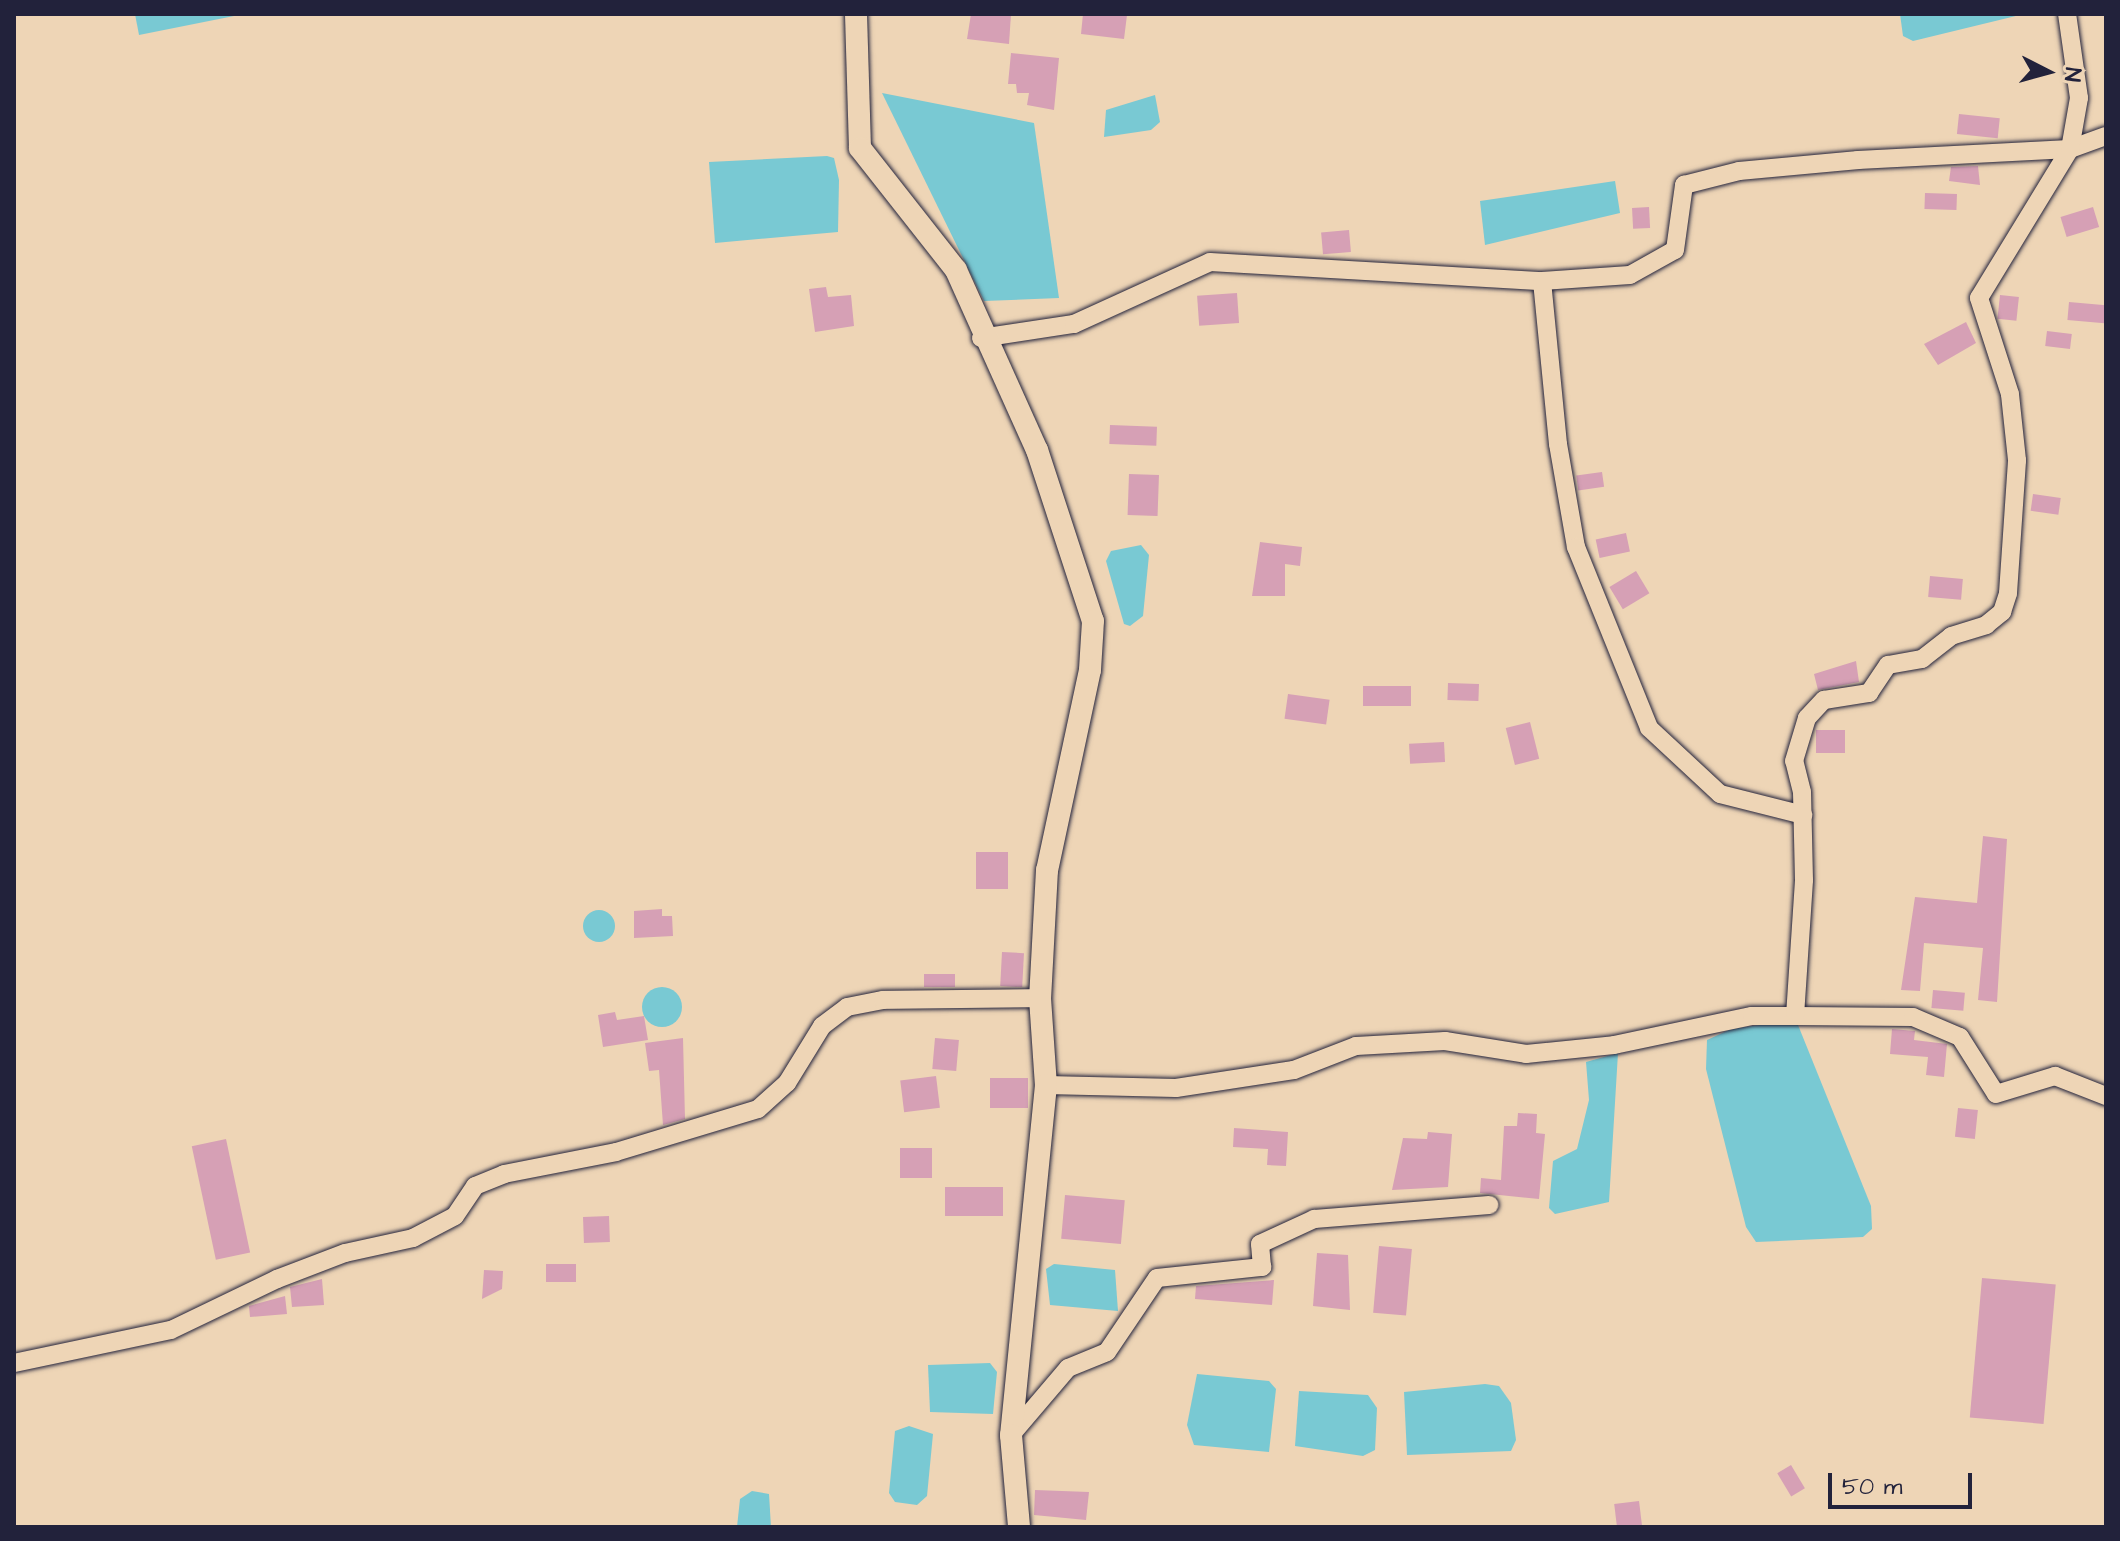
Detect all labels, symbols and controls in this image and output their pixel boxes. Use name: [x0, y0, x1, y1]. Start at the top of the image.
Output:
north arrow: [2008, 32, 2088, 112]
text: N: [2056, 66, 2089, 83]
scale bar: [1832, 1457, 1976, 1507]
text: 50 m: [1842, 1470, 1902, 1504]

